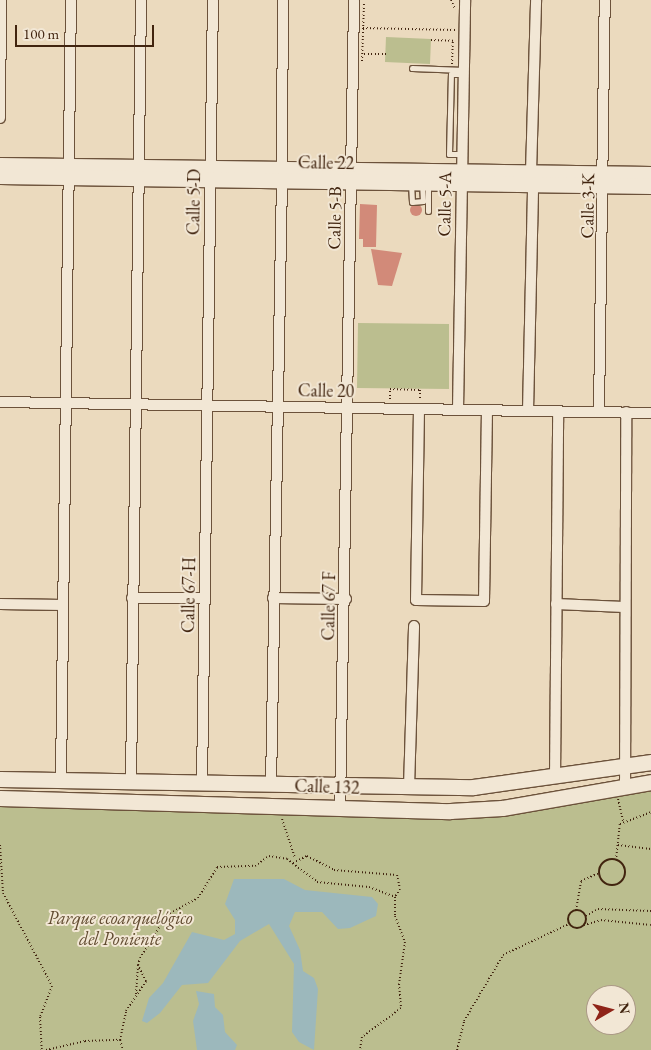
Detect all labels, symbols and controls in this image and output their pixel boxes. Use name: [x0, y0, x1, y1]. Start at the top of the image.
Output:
scale bar: [18, 15, 156, 47]
text: 100 m: [23, 24, 59, 43]
street label: Calle 22: [298, 152, 354, 174]
street label: Calle 5-D: [183, 169, 205, 235]
street label: Calle 5-A: [434, 171, 456, 237]
street label: Calle 3-K: [577, 173, 599, 239]
street label: Calle 5-B: [324, 186, 346, 250]
street label: Calle 20: [298, 380, 354, 402]
street label: Calle 67-H: [178, 557, 200, 633]
street label: Calle 67 F: [318, 571, 340, 641]
street label: Calle 132: [294, 775, 360, 799]
park label: Parque ecoarquelógico del Poniente: [48, 908, 192, 951]
north arrow: [586, 985, 636, 1035]
text: N: [615, 1001, 635, 1015]

